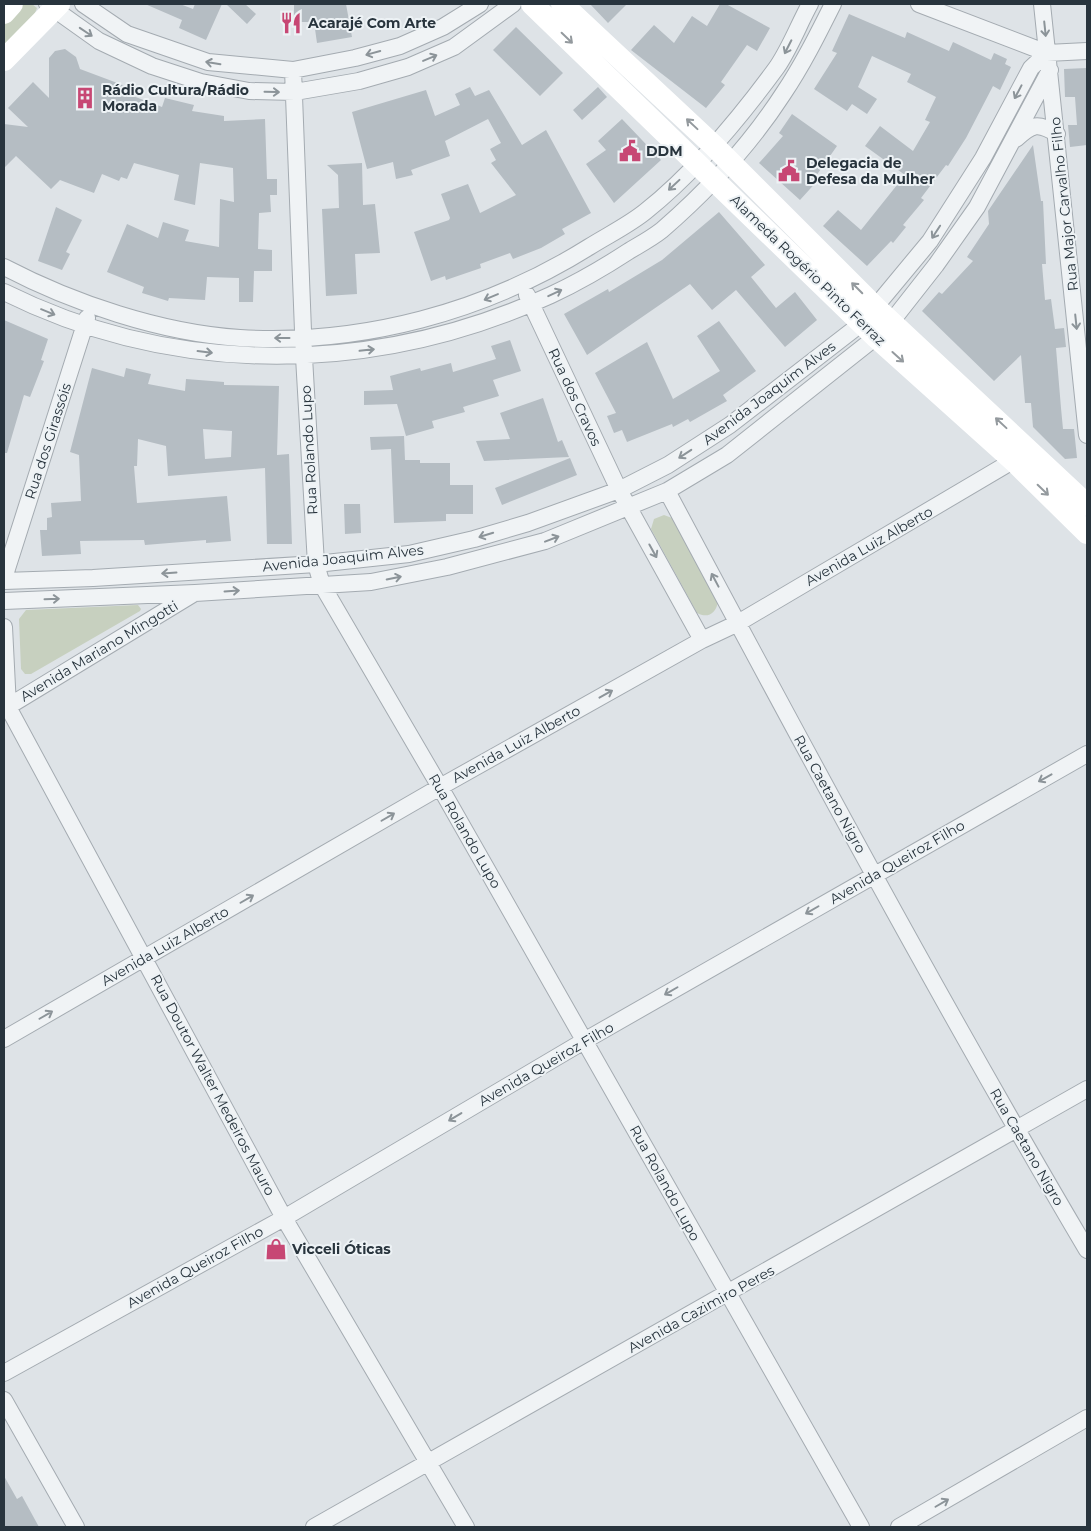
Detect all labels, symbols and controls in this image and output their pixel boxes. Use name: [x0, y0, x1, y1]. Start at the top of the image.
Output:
restaurant icon: Acarajé Com Arte: [278, 10, 304, 36]
place label: Acarajé Com Arte: [307, 14, 436, 32]
one-way arrow: [1040, 20, 1050, 36]
one-way arrow: [79, 27, 93, 38]
one-way arrow: [560, 32, 573, 44]
one-way arrow: [783, 39, 792, 54]
one-way arrow: [365, 48, 381, 58]
one-way arrow: [422, 52, 437, 62]
one-way arrow: [205, 57, 221, 67]
place label: Rádio Cultura/Rádio Morada: [102, 81, 249, 115]
one-way arrow: [1013, 84, 1023, 98]
building icon: Rádio Cultura/Rádio Morada: [72, 85, 98, 111]
one-way arrow: [264, 87, 280, 96]
street label: Rua Major Carvalho Filho: [1046, 116, 1082, 292]
one-way arrow: [685, 119, 698, 130]
public building icon: DDM: [617, 138, 643, 164]
place label: DDM: [646, 142, 683, 160]
place label: Delegacia de Defesa da Mulher: [806, 154, 935, 188]
public building icon: Delegacia de Defesa da Mulher: [776, 158, 802, 184]
one-way arrow: [667, 179, 680, 191]
street label: Alameda Rogério Pinto Ferraz: [726, 191, 890, 349]
one-way arrow: [931, 224, 941, 238]
one-way arrow: [851, 283, 863, 295]
one-way arrow: [547, 288, 562, 298]
one-way arrow: [484, 293, 500, 302]
one-way arrow: [40, 308, 55, 317]
one-way arrow: [1071, 314, 1081, 330]
one-way arrow: [274, 333, 290, 343]
street label: Avenida Joaquim Alves: [699, 337, 839, 449]
one-way arrow: [358, 345, 374, 355]
street label: Rua dos Cravos: [544, 345, 606, 449]
one-way arrow: [197, 347, 213, 357]
one-way arrow: [891, 351, 904, 363]
street label: Rua dos Girassóis: [21, 380, 75, 501]
street label: Rua Rolando Lupo: [297, 385, 321, 515]
one-way arrow: [994, 417, 1007, 429]
one-way arrow: [678, 449, 692, 459]
one-way arrow: [1037, 484, 1050, 496]
street label: Avenida Luiz Alberto: [802, 502, 936, 590]
one-way arrow: [479, 531, 495, 541]
one-way arrow: [543, 534, 559, 543]
street label: Avenida Joaquim Alves: [262, 541, 425, 575]
one-way arrow: [648, 543, 658, 558]
one-way arrow: [162, 569, 178, 578]
one-way arrow: [386, 572, 402, 582]
one-way arrow: [710, 573, 720, 588]
one-way arrow: [224, 586, 240, 595]
one-way arrow: [44, 594, 60, 604]
street label: Avenida Mariano Mingotti: [17, 597, 181, 705]
one-way arrow: [598, 689, 613, 699]
street label: Avenida Luiz Alberto: [449, 701, 584, 787]
street label: Rua Caetano Nigro: [790, 732, 870, 857]
street label: Rua Rolando Lupo: [425, 770, 505, 892]
one-way arrow: [1037, 773, 1052, 783]
one-way arrow: [380, 812, 394, 822]
street label: Avenida Queiroz Filho: [826, 816, 968, 908]
one-way arrow: [240, 893, 254, 903]
street label: Avenida Luiz Alberto: [98, 902, 232, 990]
one-way arrow: [805, 905, 820, 915]
street label: Rua Doutor Walter Medeiros Mauro: [147, 971, 279, 1199]
one-way arrow: [665, 986, 679, 996]
one-way arrow: [38, 1010, 53, 1019]
street label: Avenida Queiroz Filho: [475, 1018, 617, 1110]
street label: Rua Caetano Nigro: [986, 1085, 1068, 1209]
one-way arrow: [449, 1112, 463, 1122]
street label: Rua Rolando Lupo: [626, 1122, 704, 1244]
street label: Avenida Queiroz Filho: [124, 1222, 266, 1312]
shop icon: Vicceli Óticas: [263, 1236, 289, 1262]
place label: Vicceli Óticas: [291, 1240, 391, 1258]
street label: Avenida Cazimiro Peres: [625, 1261, 778, 1357]
one-way arrow: [934, 1497, 948, 1507]

